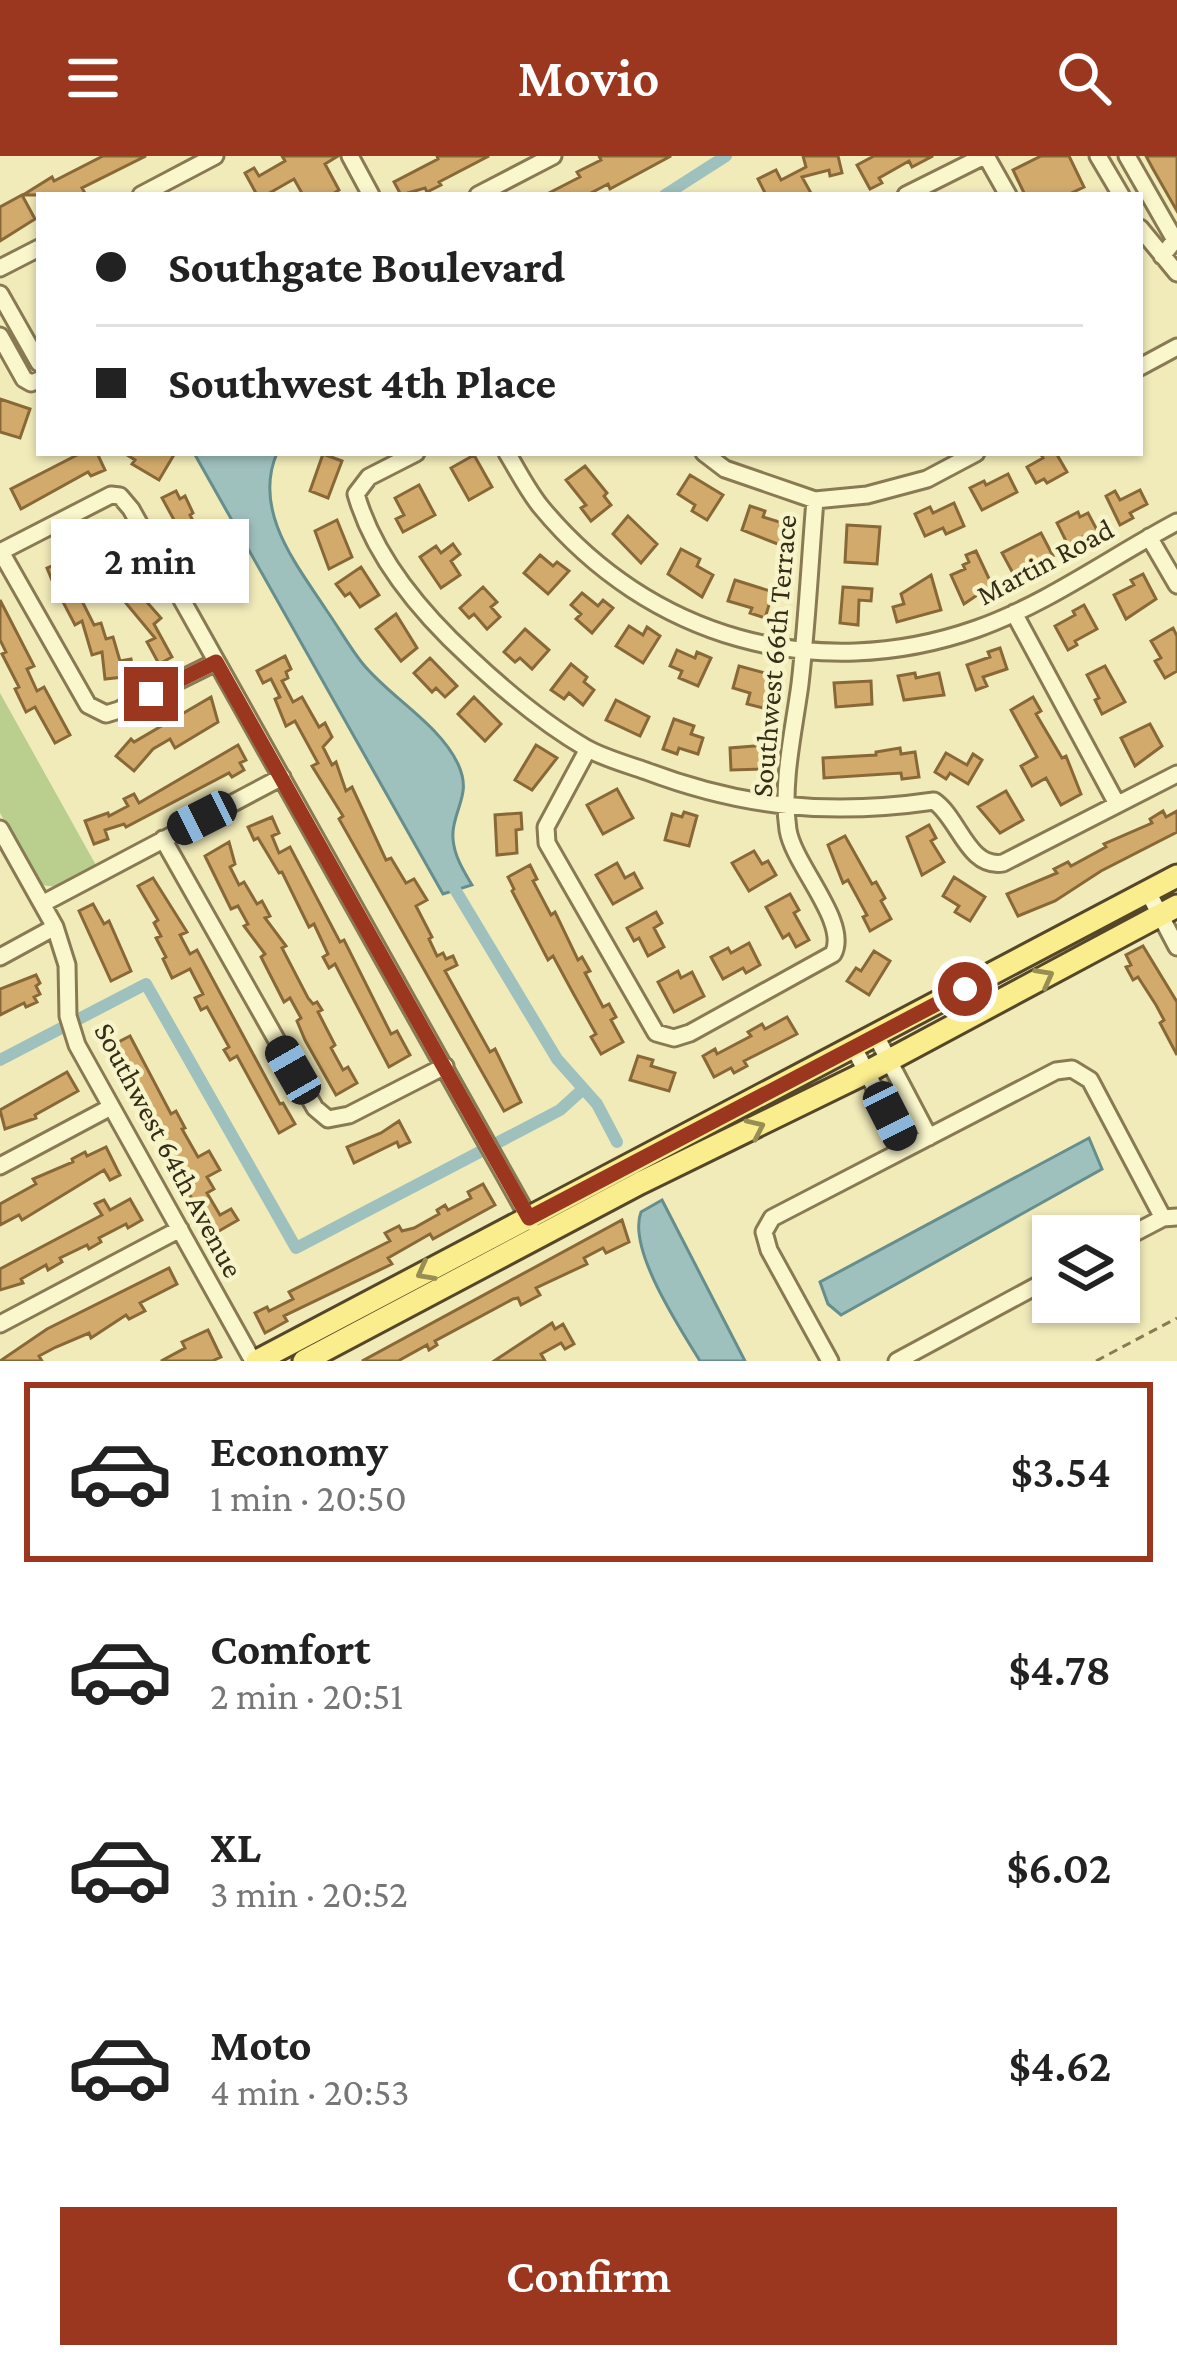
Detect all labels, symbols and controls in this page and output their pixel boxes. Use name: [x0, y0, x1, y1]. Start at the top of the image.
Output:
icon: menu: [60, 45, 126, 111]
icon: search: [1051, 45, 1117, 111]
text: Movio: [517, 48, 660, 108]
text: Southgate Boulevard: [168, 242, 565, 292]
text: Southwest 4th Place: [168, 358, 556, 408]
street label: Martin Road: [971, 512, 1119, 611]
street label: Southwest 66th Terrace: [745, 513, 802, 799]
callout: 2 min: [52, 520, 250, 604]
text: 2 min: [104, 539, 196, 582]
route end: [124, 667, 178, 721]
car: [162, 786, 242, 850]
route start: [938, 962, 992, 1016]
one-way arrow: [1032, 968, 1053, 991]
street label: Southwest 64th Avenue: [88, 1017, 251, 1283]
car: [259, 1030, 327, 1110]
car: [858, 1076, 922, 1156]
one-way arrow: [744, 1119, 765, 1142]
map controls: [1032, 1215, 1140, 1323]
button: layers: [1032, 1215, 1140, 1323]
one-way arrow: [416, 1258, 438, 1281]
icon: car: [66, 1418, 174, 1526]
text: Economy: [210, 1426, 388, 1476]
text: $3.54: [1011, 1447, 1111, 1497]
text: 1 min · 20:50: [210, 1476, 407, 1519]
icon: car: [66, 1616, 174, 1724]
text: Comfort: [210, 1624, 371, 1674]
text: $4.78: [1009, 1645, 1111, 1695]
text: 2 min · 20:51: [210, 1674, 403, 1717]
icon: car: [66, 1814, 174, 1922]
text: XL: [210, 1822, 261, 1872]
text: $6.02: [1007, 1843, 1111, 1893]
text: 3 min · 20:52: [210, 1872, 408, 1915]
icon: car: [66, 2012, 174, 2120]
text: Moto: [210, 2020, 312, 2070]
text: $4.62: [1009, 2041, 1111, 2091]
text: 4 min · 20:53: [210, 2070, 410, 2113]
button: Confirm: [60, 2207, 1117, 2345]

